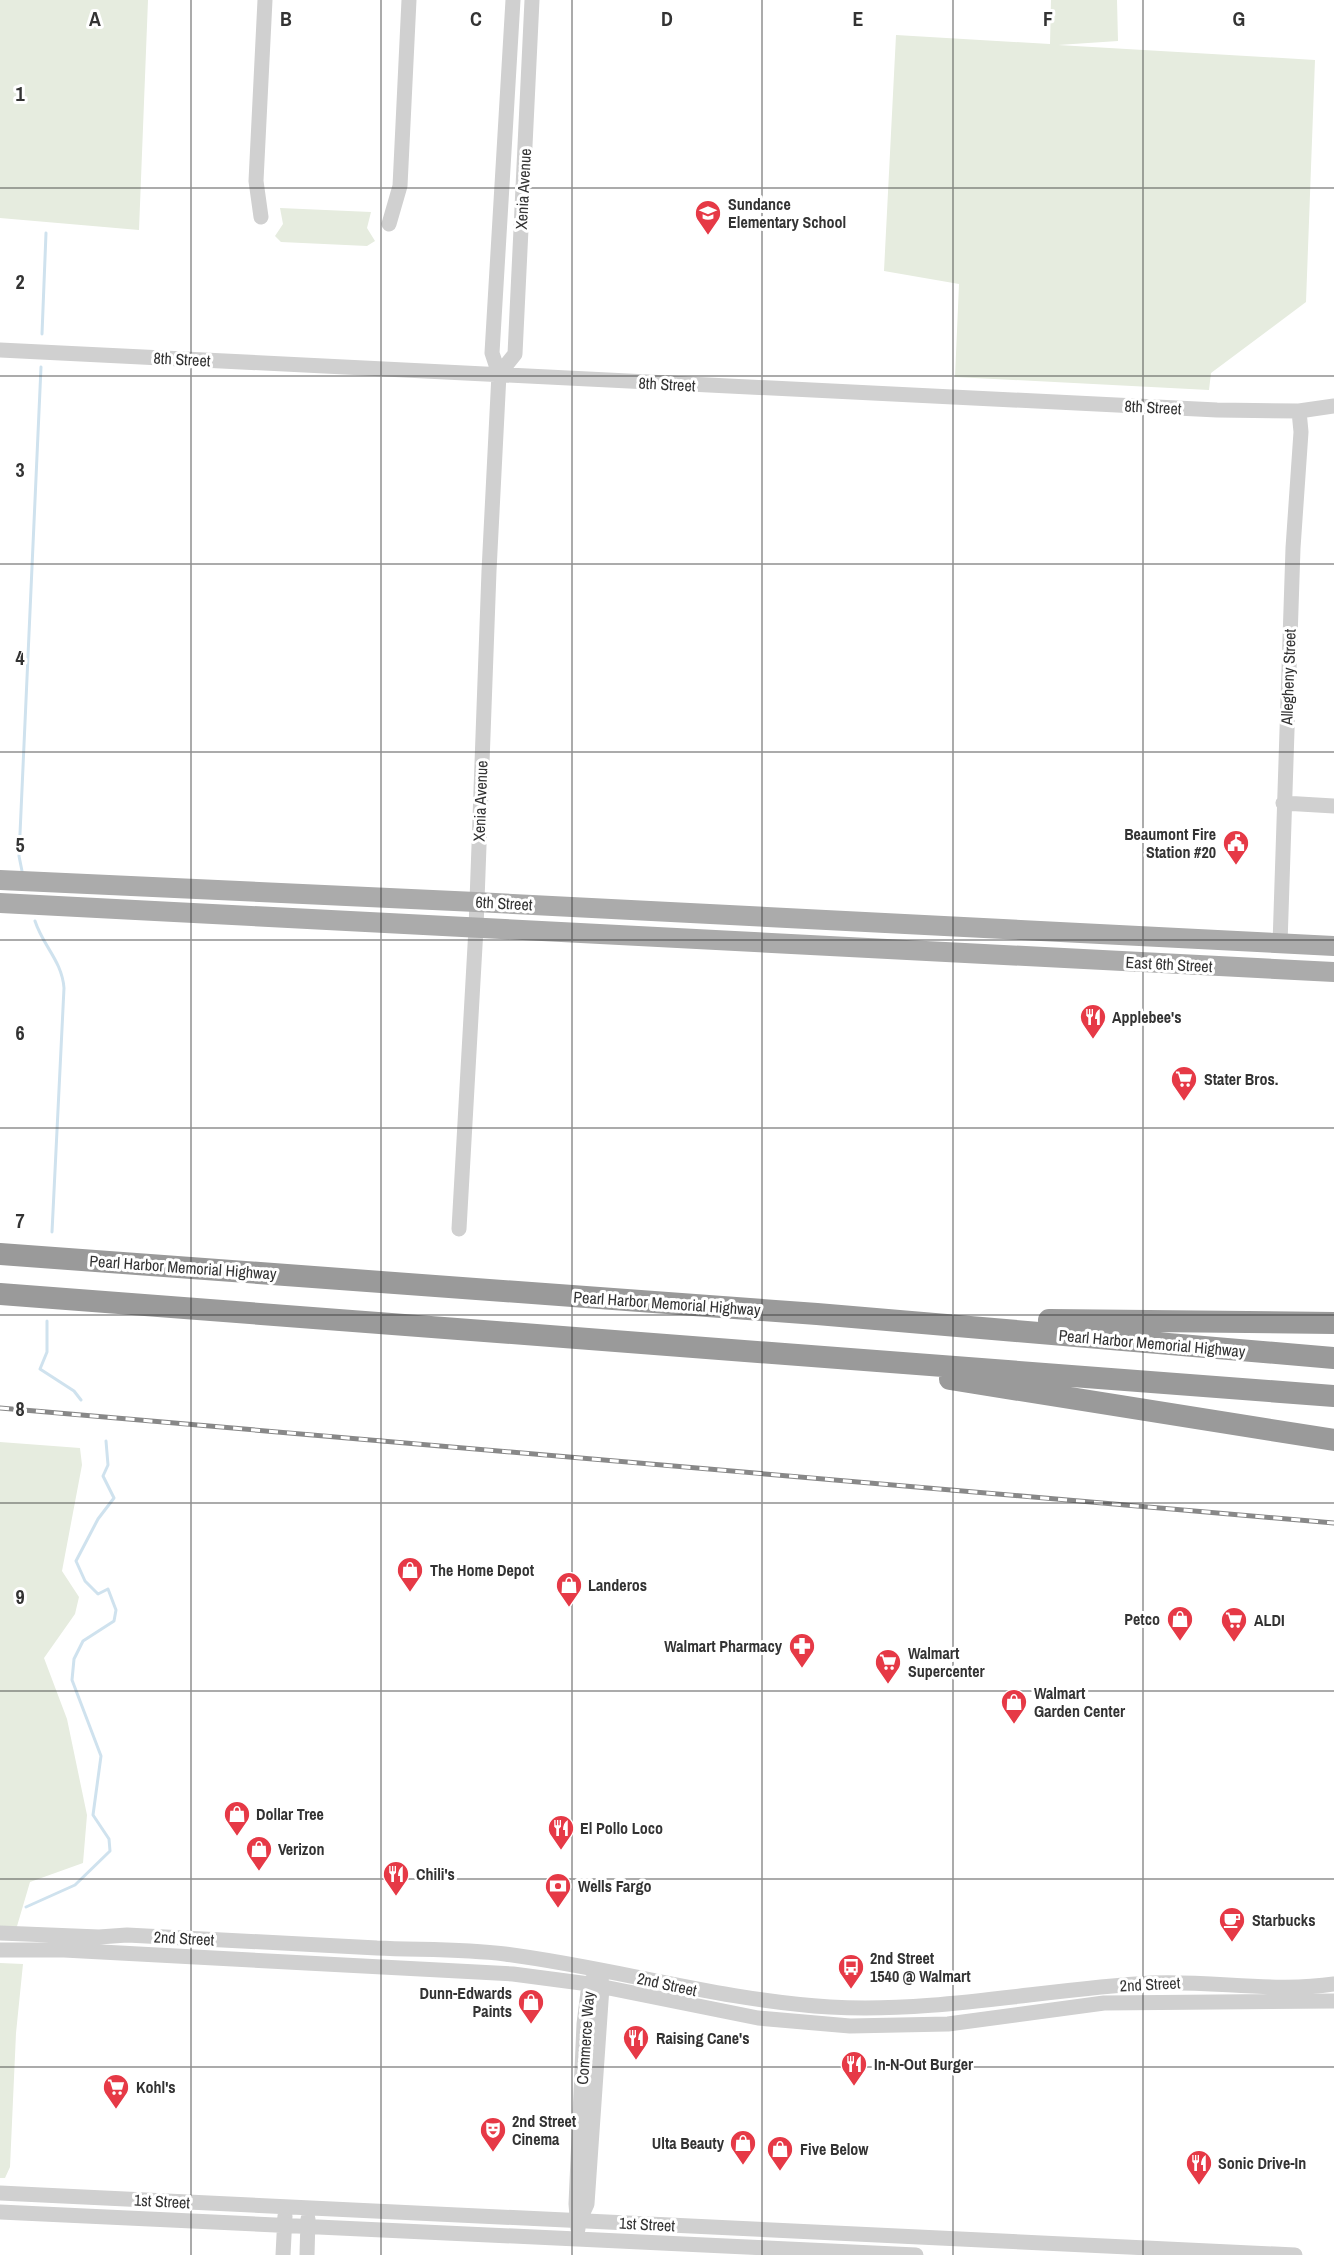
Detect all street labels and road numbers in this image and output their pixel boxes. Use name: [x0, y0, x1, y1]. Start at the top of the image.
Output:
street label: Xenia Avenue: [510, 148, 536, 230]
street label: 8th Street: [153, 347, 211, 371]
street label: 8th Street: [638, 372, 696, 396]
street label: 8th Street: [1124, 395, 1182, 419]
street label: Allegheny Street: [1275, 628, 1301, 726]
street label: Xenia Avenue: [468, 760, 492, 842]
street label: 6th Street: [475, 891, 533, 915]
street label: East 6th Street: [1125, 951, 1213, 977]
street label: Pearl Harbor Memorial Highway: [89, 1249, 278, 1285]
street label: Pearl Harbor Memorial Highway: [573, 1285, 762, 1321]
street label: Pearl Harbor Memorial Highway: [1058, 1324, 1247, 1362]
street label: 2nd Street: [153, 1925, 215, 1951]
street label: 2nd Street: [635, 1967, 699, 2001]
street label: 2nd Street: [1119, 1971, 1181, 1997]
street label: Commerce Way: [571, 1990, 599, 2085]
street label: 1st Street: [133, 2189, 191, 2213]
street label: 1st Street: [618, 2212, 676, 2236]

